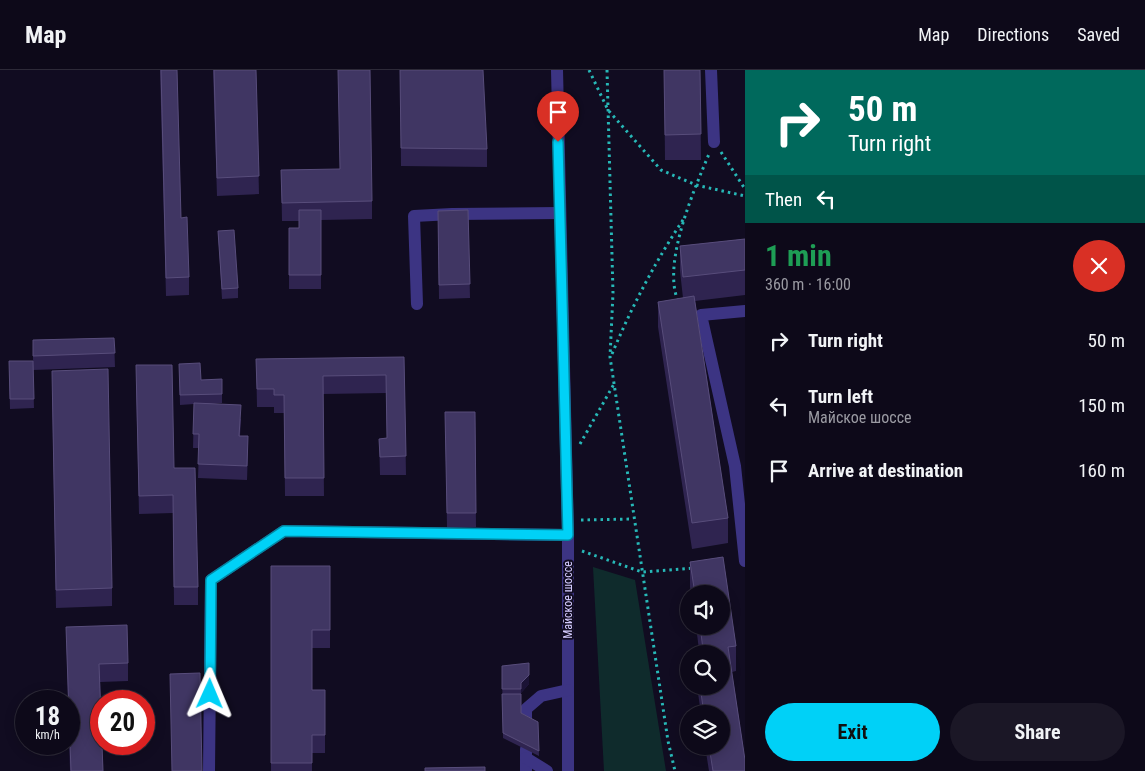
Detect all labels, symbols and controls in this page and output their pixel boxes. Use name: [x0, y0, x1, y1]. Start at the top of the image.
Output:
text: Map: [25, 21, 66, 49]
text: Map: [918, 24, 949, 45]
text: Directions: [977, 24, 1049, 45]
text: Saved: [1077, 24, 1120, 45]
text: 50 m: [848, 89, 917, 130]
icon: right: [765, 90, 830, 155]
pin: [537, 91, 579, 142]
icon: arrive: [544, 98, 572, 126]
text: Turn right: [848, 131, 931, 156]
icon: left: [812, 185, 840, 213]
text: Then: [765, 188, 802, 211]
text: 1 min: [765, 238, 832, 273]
button: close: [1073, 240, 1125, 292]
text: 360 m · 16:00: [765, 275, 851, 294]
icon: right: [765, 327, 793, 355]
text: Turn right: [808, 329, 883, 352]
text: 50 m: [1088, 329, 1125, 352]
text: Turn left: [808, 385, 873, 408]
icon: left: [765, 392, 793, 420]
text: 150 m: [1078, 394, 1125, 417]
text: Майское шоссе: [808, 408, 912, 427]
icon: arrive: [765, 457, 793, 485]
text: Arrive at destination: [808, 459, 963, 482]
text: 160 m: [1078, 459, 1125, 482]
street label: Майское шоссе: [561, 561, 575, 639]
map controls: [680, 585, 730, 755]
button: sound: [680, 585, 730, 635]
button: search: [680, 645, 730, 695]
position arrow: [183, 667, 235, 719]
speed limit sign: 20: [90, 690, 155, 755]
text: 18: [35, 702, 60, 731]
button: Exit: [765, 703, 940, 761]
button: Share: [950, 703, 1125, 761]
button: layers: [680, 705, 730, 755]
text: km/h: [35, 728, 60, 742]

